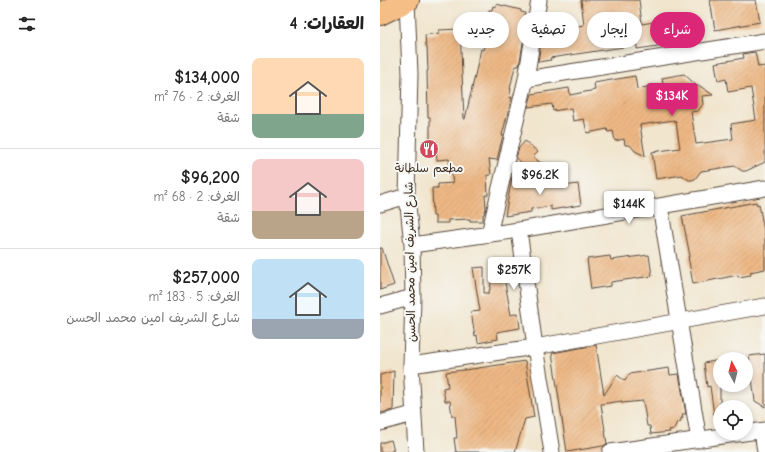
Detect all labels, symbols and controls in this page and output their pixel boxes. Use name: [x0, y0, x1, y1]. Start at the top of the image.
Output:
chip: جديد: [453, 12, 509, 48]
chip: تصفية: [517, 12, 579, 48]
chip: إيجار: [587, 12, 642, 48]
chip: شراء: [650, 12, 705, 48]
icon: filters: [16, 13, 38, 35]
text: العقارات: 4: [289, 14, 364, 33]
text: $134,000: [174, 68, 240, 87]
icon: home: [284, 74, 332, 122]
pin: $134K: [644, 83, 700, 117]
text: $134K: [656, 88, 688, 103]
text: الغرف: 2 · 76 m²: [154, 89, 240, 104]
text: شقة: [217, 110, 240, 125]
restaurant icon: مطعم سلطانة: [418, 138, 440, 160]
place label: مطعم سلطانة: [395, 161, 463, 177]
pin: $96.2K: [507, 162, 573, 196]
text: $96.2K: [521, 167, 559, 182]
text: $96,200: [181, 168, 240, 187]
icon: home: [284, 175, 332, 223]
street label: شارع الشريف امين محمد الحسن: [402, 182, 420, 342]
text: الغرف: 2 · 68 m²: [153, 189, 240, 204]
pin: $144K: [601, 191, 657, 225]
text: $144K: [613, 196, 645, 211]
text: شقة: [217, 210, 240, 225]
pin: $257K: [486, 257, 542, 291]
text: $257K: [497, 262, 531, 277]
text: $257,000: [172, 268, 240, 287]
icon: home: [284, 275, 332, 323]
text: الغرف: 5 · 183 m²: [149, 289, 240, 304]
text: شارع الشريف امين محمد الحسن: [66, 310, 240, 325]
north arrow: [713, 352, 753, 392]
map controls: [713, 352, 753, 440]
button: locate: [713, 400, 753, 440]

